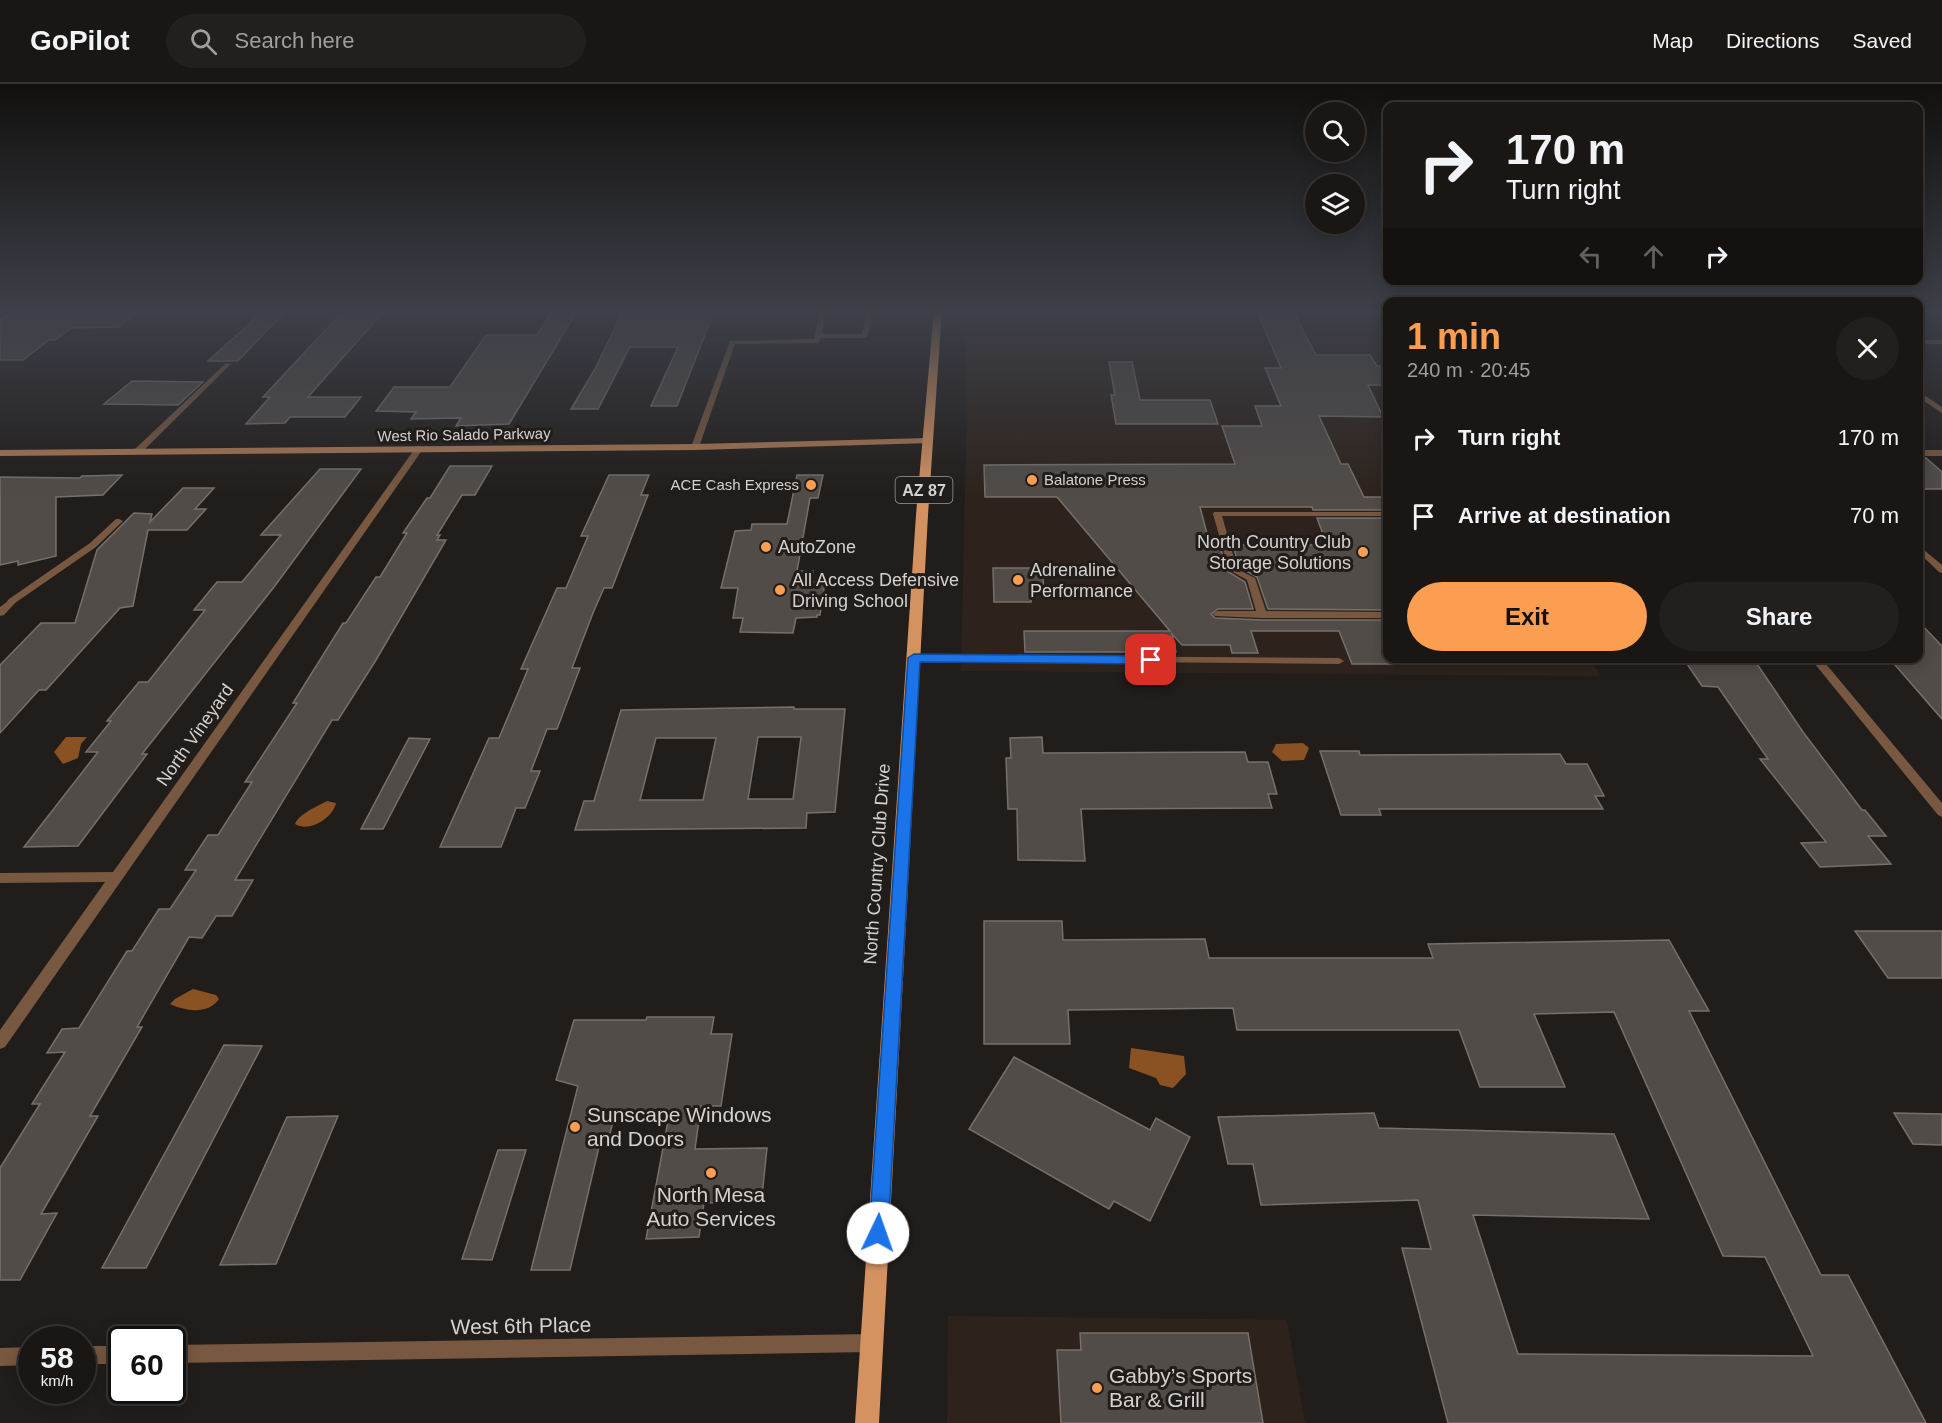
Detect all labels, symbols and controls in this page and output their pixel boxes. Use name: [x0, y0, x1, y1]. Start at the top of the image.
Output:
search box: [166, 14, 586, 68]
text: GoPilot: [30, 25, 130, 56]
icon: search: [187, 25, 220, 58]
text: Search here: [235, 28, 354, 53]
text: Map: [1652, 29, 1693, 52]
text: Directions: [1726, 29, 1819, 52]
text: Saved: [1852, 29, 1912, 52]
map controls: [1305, 102, 1365, 234]
button: search: [1305, 102, 1365, 162]
icon: right: [1407, 126, 1485, 204]
text: 170 m: [1506, 126, 1625, 173]
button: layers: [1305, 174, 1365, 234]
text: Turn right: [1506, 175, 1621, 205]
icon: left: [1574, 240, 1607, 273]
icon: ahead: [1637, 240, 1670, 273]
icon: right: [1700, 240, 1733, 273]
text: 1 min: [1407, 316, 1501, 357]
button: close: [1836, 317, 1899, 380]
text: 240 m · 20:45: [1407, 359, 1530, 381]
icon: right: [1407, 422, 1440, 455]
street label: West Rio Salado Parkway: [377, 424, 551, 445]
text: Turn right: [1458, 425, 1560, 450]
text: 170 m: [1838, 425, 1899, 450]
place label: Balatone Press: [1044, 471, 1146, 488]
marker: Balatone Press: [1025, 473, 1039, 487]
place label: ACE Cash Express: [671, 476, 799, 493]
road number: AZ 87: [896, 477, 952, 503]
marker: ACE Cash Express: [804, 478, 818, 492]
icon: arrive: [1407, 500, 1440, 533]
text: Arrive at destination: [1458, 503, 1671, 528]
text: 70 m: [1850, 503, 1899, 528]
place label: North Country Club Storage Solutions: [1197, 532, 1351, 573]
place label: AutoZone: [778, 537, 856, 557]
marker: AutoZone: [759, 540, 773, 554]
marker: North Country Club Storage Solutions: [1356, 545, 1370, 559]
place label: Adrenaline Performance: [1030, 560, 1133, 601]
place label: All Access Defensive Driving School: [792, 570, 959, 611]
marker: Adrenaline Performance: [1011, 573, 1025, 587]
button: Exit: [1407, 582, 1647, 651]
button: Share: [1659, 582, 1899, 651]
marker: All Access Defensive Driving School: [773, 583, 787, 597]
pin: [1125, 634, 1176, 685]
icon: arrive: [1134, 643, 1167, 676]
street label: North Vineyard: [152, 680, 238, 790]
street label: North Country Club Drive: [860, 763, 894, 965]
place label: Sunscape Windows and Doors: [587, 1103, 771, 1150]
marker: Sunscape Windows and Doors: [568, 1120, 582, 1134]
marker: North Mesa Auto Services: [704, 1166, 718, 1180]
place label: North Mesa Auto Services: [646, 1183, 776, 1230]
position arrow: [846, 1201, 910, 1265]
street label: West 6th Place: [450, 1313, 592, 1338]
speed limit sign: 60: [108, 1326, 186, 1404]
text: 58: [40, 1341, 74, 1374]
place label: Gabby’s Sports Bar & Grill: [1109, 1364, 1252, 1411]
text: km/h: [41, 1372, 73, 1389]
marker: Gabby’s Sports Bar & Grill: [1090, 1381, 1104, 1395]

